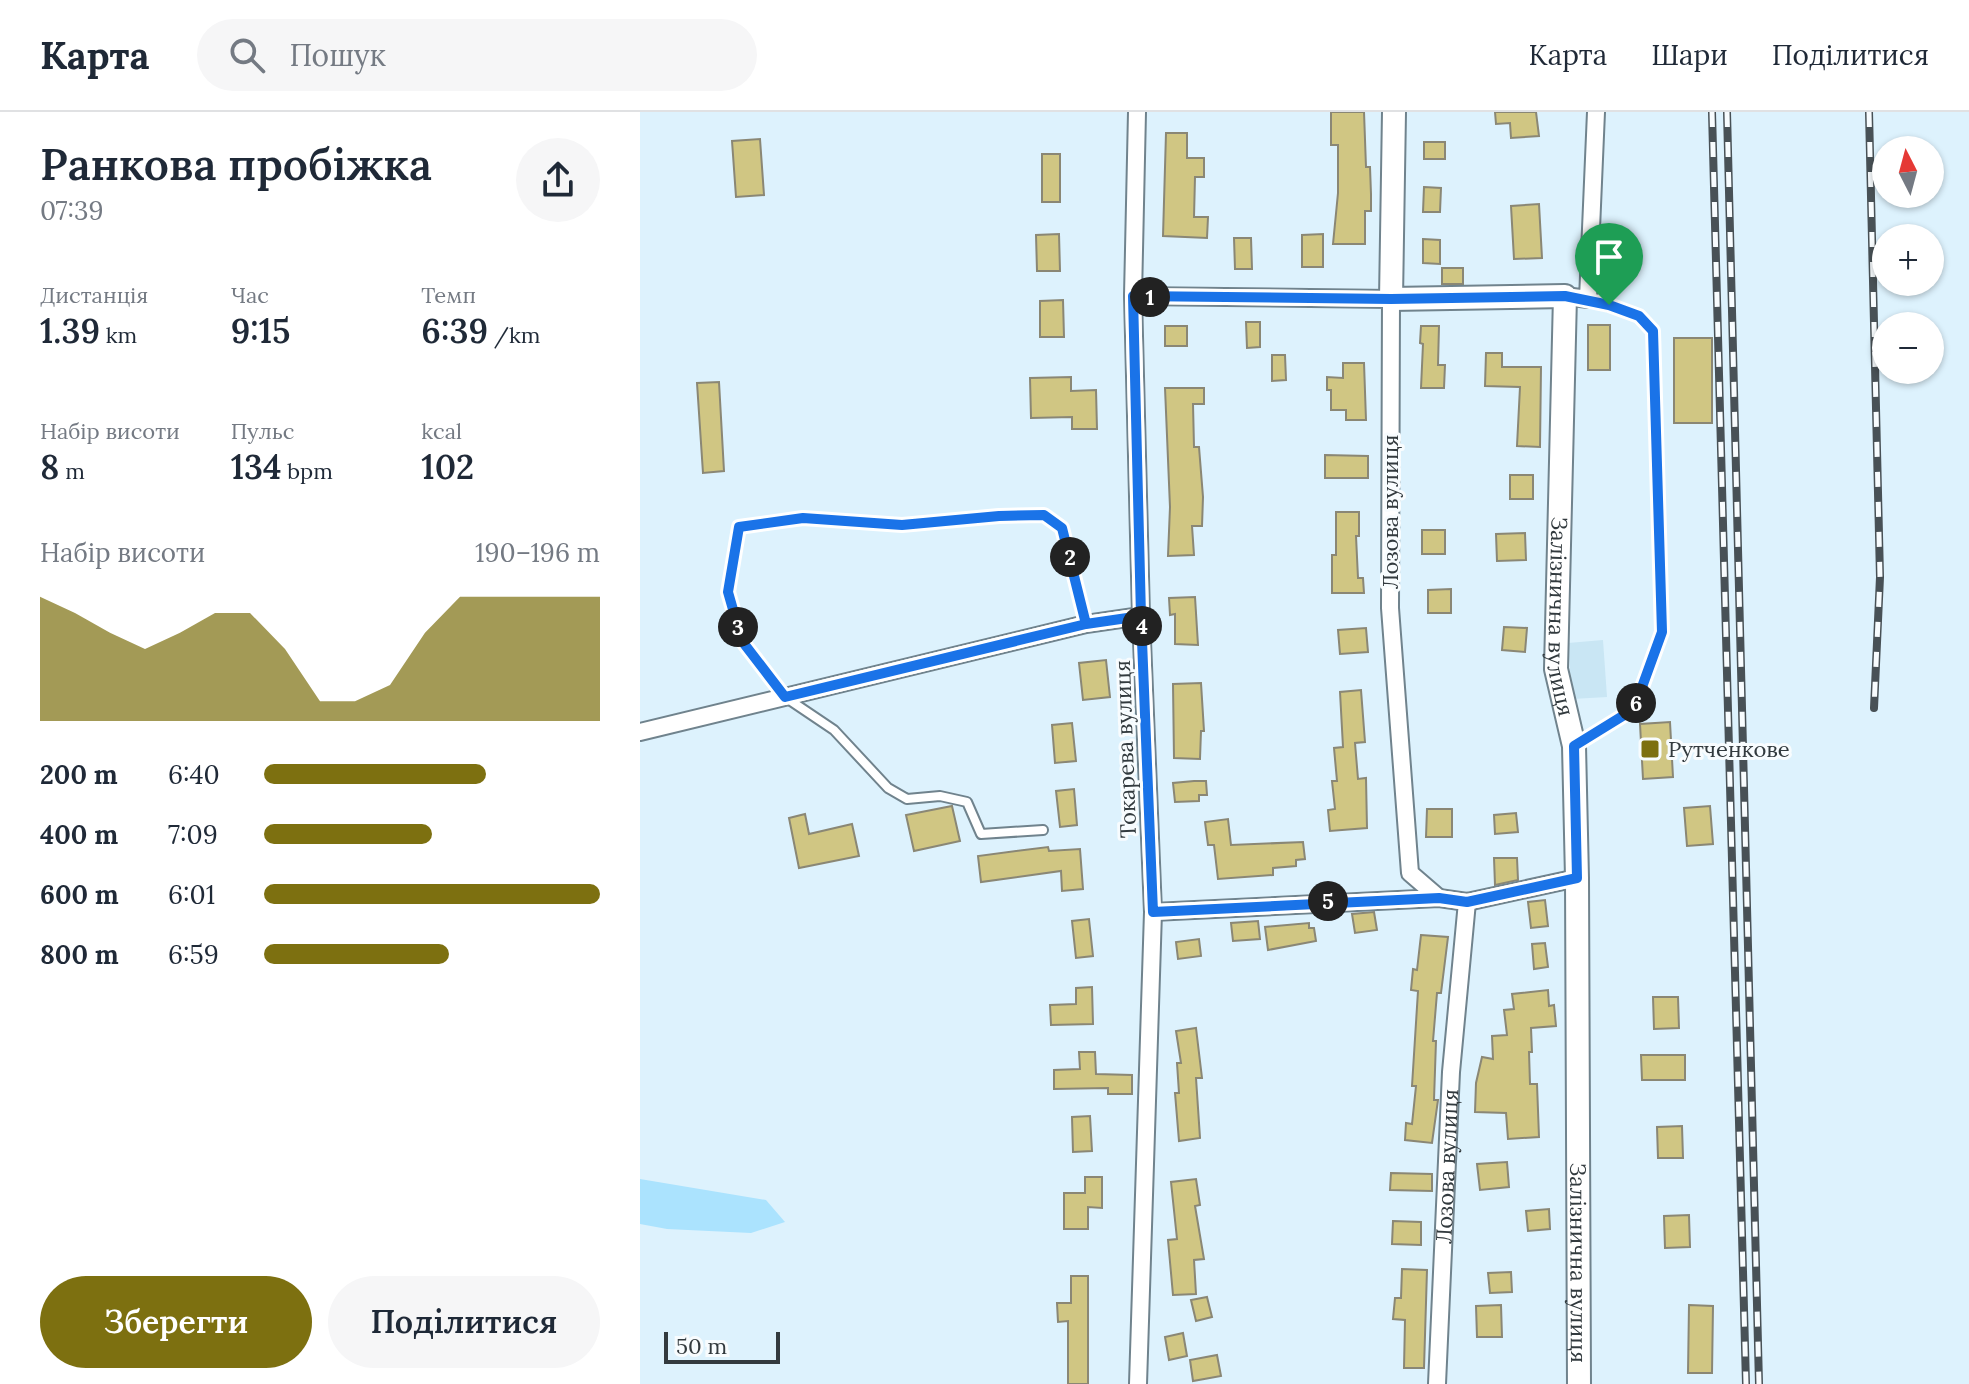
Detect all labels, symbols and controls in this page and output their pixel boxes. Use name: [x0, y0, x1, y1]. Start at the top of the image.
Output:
search box: [197, 19, 757, 91]
text: Карта: [40, 31, 149, 79]
icon: search: [225, 33, 269, 77]
text: Пошук: [289, 36, 386, 74]
text: Карта: [1529, 37, 1607, 73]
text: Шари: [1651, 37, 1728, 73]
text: Поділитися: [1772, 37, 1929, 73]
text: Ранкова пробіжка: [40, 136, 432, 192]
north arrow: [1872, 136, 1944, 208]
map controls: [1872, 136, 1944, 384]
button: share: [516, 138, 600, 222]
text: 07:39: [40, 194, 104, 227]
pin: [1575, 223, 1643, 305]
button: +: [1872, 224, 1944, 296]
icon: arrive: [1587, 235, 1631, 279]
pin: 1: [1130, 277, 1170, 317]
text: Дистанція: [40, 281, 148, 309]
text: Час: [231, 281, 269, 309]
text: Темп: [421, 281, 476, 309]
text: 1: [1146, 283, 1154, 311]
text: 1.39: [40, 309, 100, 352]
text: 9:15: [231, 309, 291, 352]
text: 6:39: [421, 309, 488, 352]
button: −: [1872, 312, 1944, 384]
text: km: [100, 321, 137, 349]
text: /km: [488, 321, 541, 349]
text: Набір висоти: [40, 417, 180, 445]
text: Пульс: [231, 417, 295, 445]
text: kcal: [421, 417, 462, 445]
street label: Лозова вулиця: [1376, 435, 1404, 589]
text: 8: [40, 445, 59, 488]
text: 134: [231, 445, 282, 488]
text: 102: [421, 445, 474, 488]
text: m: [59, 457, 85, 485]
text: bpm: [282, 457, 333, 485]
street label: Залізнична вулиця: [1541, 516, 1581, 719]
text: Набір висоти: [40, 536, 205, 569]
text: 190–196 m: [475, 536, 600, 569]
pin: 2: [1050, 537, 1090, 577]
text: 2: [1064, 543, 1076, 571]
pin: 4: [1122, 606, 1162, 646]
pin: 3: [718, 607, 758, 647]
text: 4: [1136, 612, 1148, 640]
text: 3: [732, 613, 744, 641]
street label: Токарева вулиця: [1108, 660, 1142, 838]
pin: 6: [1616, 683, 1656, 723]
text: 6: [1630, 689, 1642, 717]
place label: Рутченкове: [1668, 735, 1790, 763]
marker: Рутченкове: [1639, 738, 1661, 760]
text: 200 m: [40, 758, 118, 791]
text: 6:40: [168, 758, 220, 791]
text: 400 m: [40, 818, 118, 851]
text: 7:09: [168, 818, 218, 851]
text: 600 m: [40, 878, 119, 911]
text: 6:01: [168, 878, 215, 911]
pin: 5: [1308, 881, 1348, 921]
text: 5: [1322, 887, 1334, 915]
text: 800 m: [40, 938, 119, 971]
text: 6:59: [168, 938, 219, 971]
street label: Лозова вулиця: [1429, 1088, 1464, 1244]
street label: Залізнична вулиця: [1564, 1163, 1593, 1363]
button: Зберегти: [40, 1276, 312, 1368]
button: Поділитися: [328, 1276, 600, 1368]
scale bar: [664, 1328, 780, 1364]
text: 50 m: [676, 1332, 727, 1360]

